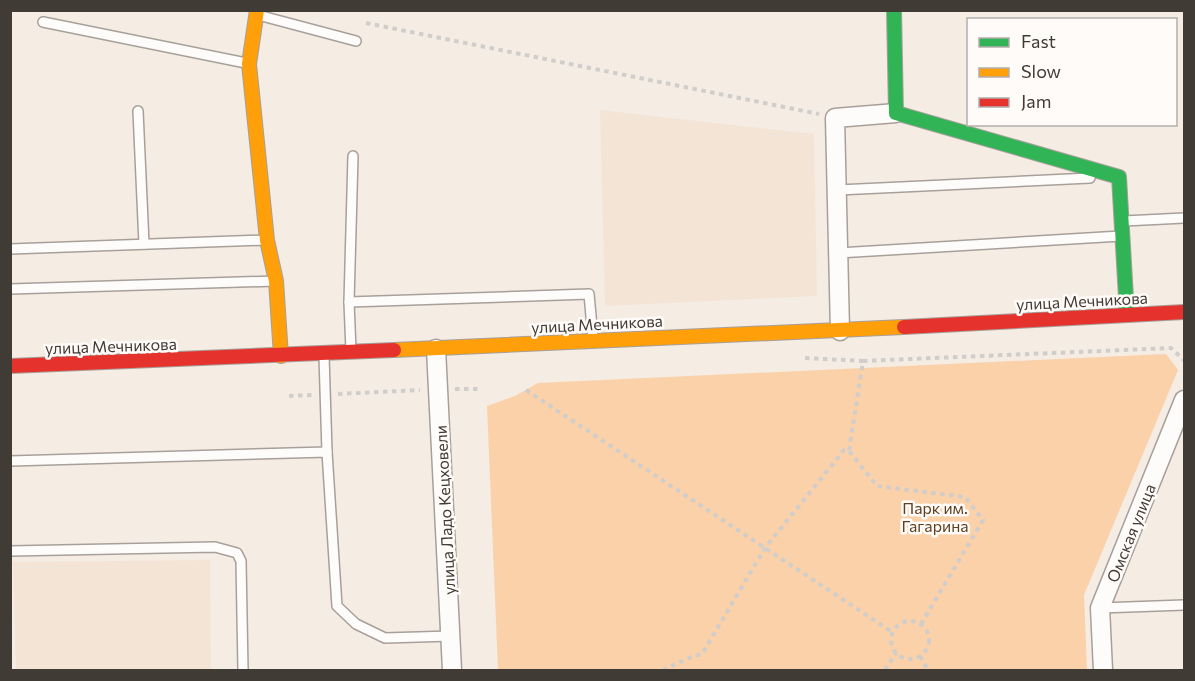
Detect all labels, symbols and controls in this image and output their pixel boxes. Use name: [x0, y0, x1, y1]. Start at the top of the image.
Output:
legend: [967, 18, 1177, 126]
text: Fast: [1021, 30, 1056, 52]
text: Slow: [1021, 60, 1061, 82]
text: Jam: [1021, 90, 1051, 112]
street label: улица Мечникова: [1016, 288, 1148, 313]
street label: улица Мечникова: [531, 311, 663, 336]
street label: улица Мечникова: [45, 334, 177, 357]
street label: улица Ладо Кецховели: [431, 425, 458, 595]
street label: Омская улица: [1102, 481, 1159, 585]
park label: Парк им. Гагарина: [901, 498, 969, 535]

